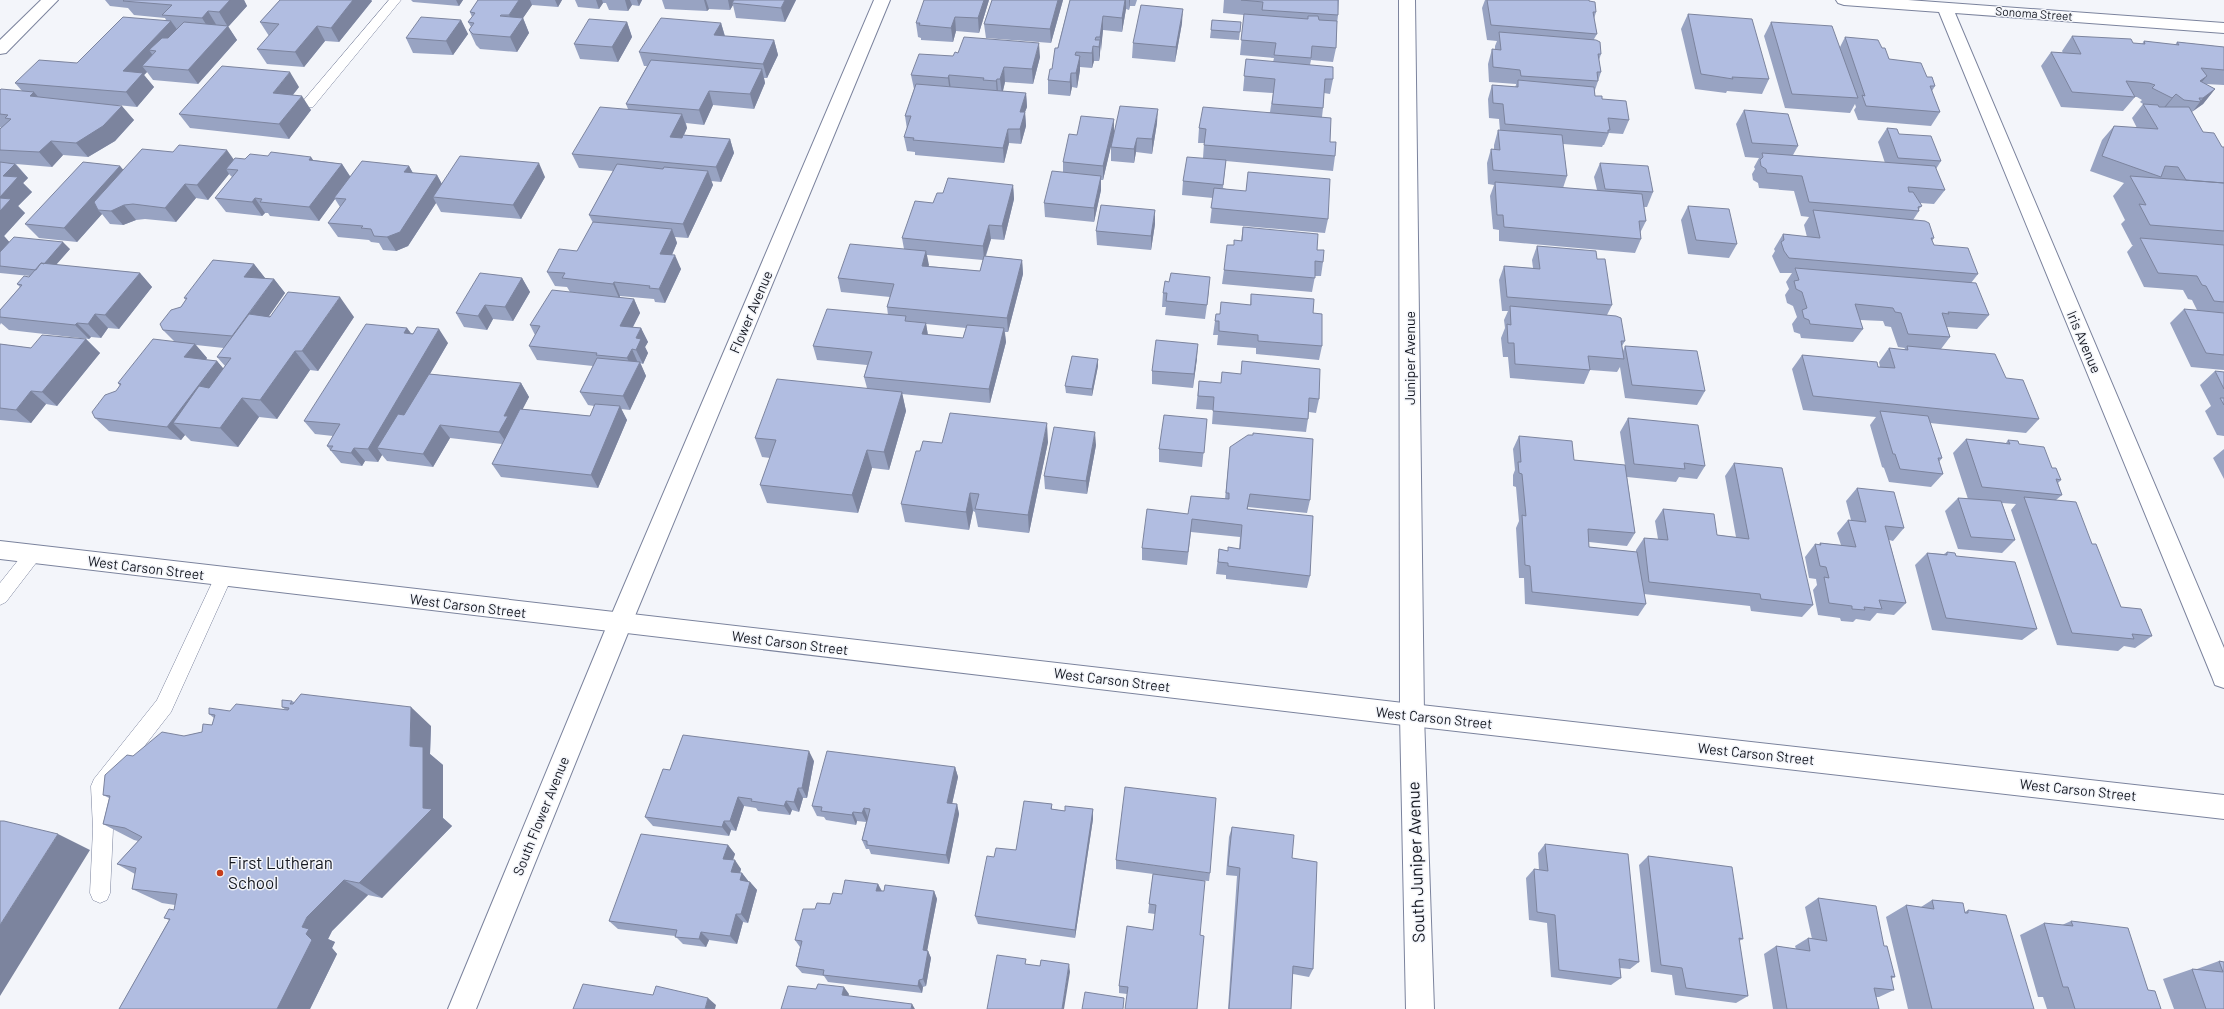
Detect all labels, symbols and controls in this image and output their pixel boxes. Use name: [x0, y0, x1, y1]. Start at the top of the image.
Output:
street label: Sonoma Street: [1995, 3, 2073, 23]
street label: Flower Avenue: [725, 268, 776, 356]
street label: Iris Avenue: [2064, 308, 2105, 376]
street label: Juniper Avenue: [1401, 311, 1418, 405]
street label: West Carson Street: [87, 552, 205, 583]
street label: West Carson Street: [409, 590, 527, 621]
street label: West Carson Street: [731, 627, 849, 658]
street label: West Carson Street: [1053, 664, 1171, 695]
street label: West Carson Street: [1375, 703, 1493, 732]
street label: West Carson Street: [1697, 739, 1815, 768]
street label: South Flower Avenue: [509, 754, 572, 878]
street label: West Carson Street: [2019, 775, 2137, 804]
street label: South Juniper Avenue: [1402, 781, 1428, 943]
place label: First Lutheran School: [228, 852, 333, 892]
marker: First Lutheran School: [215, 868, 225, 878]

